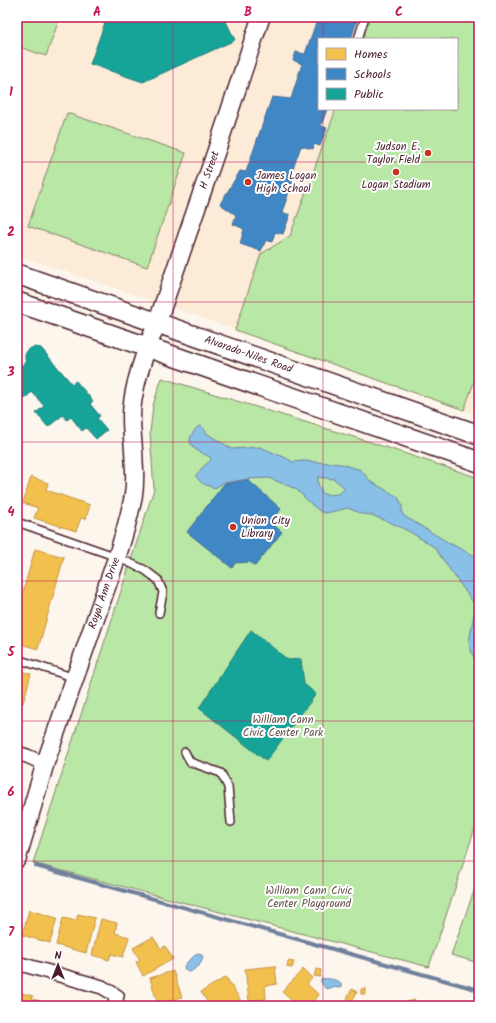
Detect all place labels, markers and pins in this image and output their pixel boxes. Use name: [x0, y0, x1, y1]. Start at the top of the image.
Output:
place label: Judson E. Taylor Field: [367, 138, 420, 169]
marker: Judson E. Taylor Field: [423, 148, 433, 158]
place label: James Logan High School: [256, 167, 316, 198]
marker: Logan Stadium: [391, 167, 401, 177]
place label: Logan Stadium: [361, 176, 431, 194]
marker: James Logan High School: [243, 177, 253, 187]
place label: Union City Library: [241, 512, 291, 543]
marker: Union City Library: [228, 522, 238, 532]

